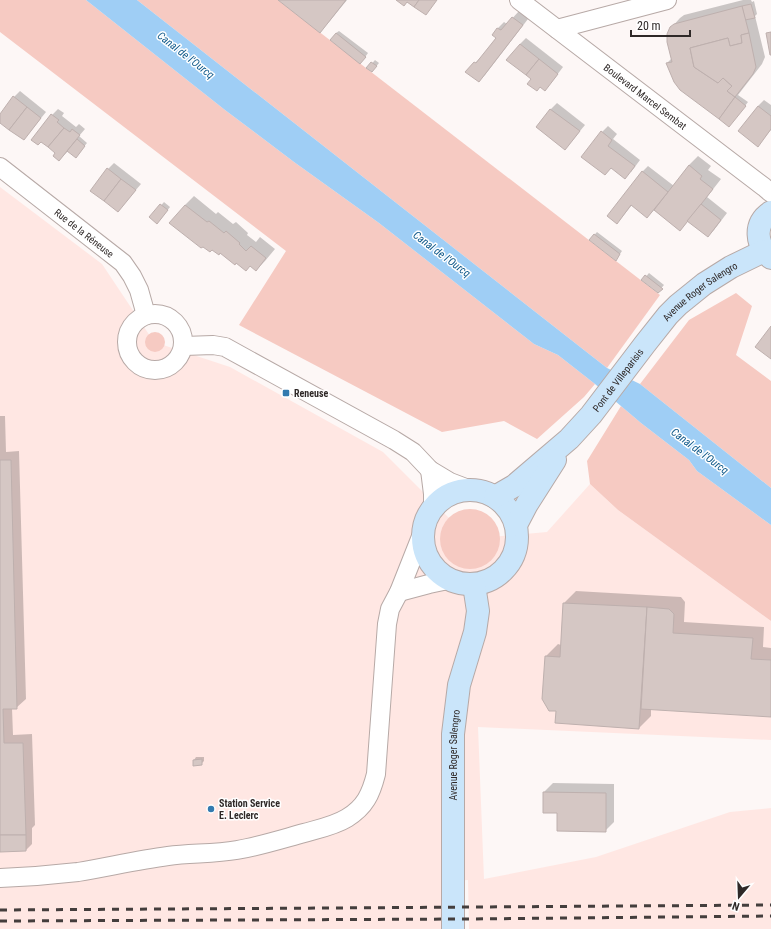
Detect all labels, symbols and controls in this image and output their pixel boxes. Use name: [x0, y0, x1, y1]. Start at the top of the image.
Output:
scale bar: [631, 12, 690, 38]
text: 20 m: [637, 19, 661, 33]
water label: Canal de l'Ourcq: [155, 29, 217, 82]
street label: Boulevard Marcel Sembat: [602, 62, 689, 132]
street label: Rue de la Réneuse: [52, 207, 116, 260]
water label: Canal de l'Ourcq: [410, 229, 473, 281]
street label: Avenue Roger Salengro: [661, 260, 739, 323]
street label: Pont de Villeparisis: [591, 346, 646, 414]
marker: Reneuse: [281, 388, 291, 398]
place label: Reneuse: [294, 388, 328, 399]
water label: Canal de l'Ourcq: [668, 426, 731, 478]
street label: Avenue Roger Salengro: [448, 709, 462, 801]
place label: Station Service E. Leclerc: [219, 798, 280, 821]
marker: Station Service E. Leclerc: [206, 804, 216, 814]
north arrow: [719, 877, 759, 917]
text: N: [730, 899, 741, 913]

